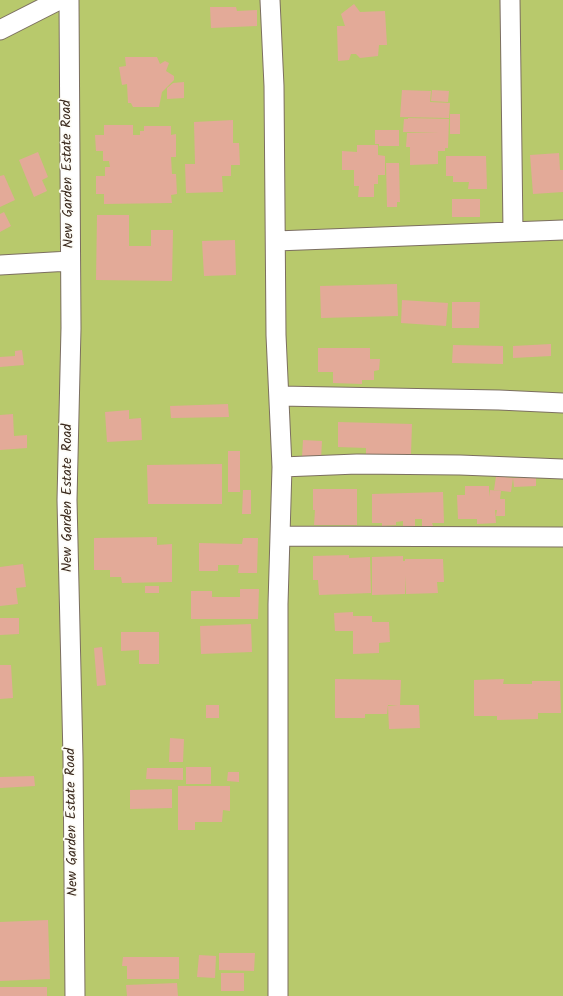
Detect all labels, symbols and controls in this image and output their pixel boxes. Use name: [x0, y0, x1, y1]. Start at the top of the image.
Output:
street label: New Garden Estate Road: [59, 100, 79, 248]
street label: New Garden Estate Road: [61, 424, 77, 572]
street label: New Garden Estate Road: [63, 748, 83, 896]

